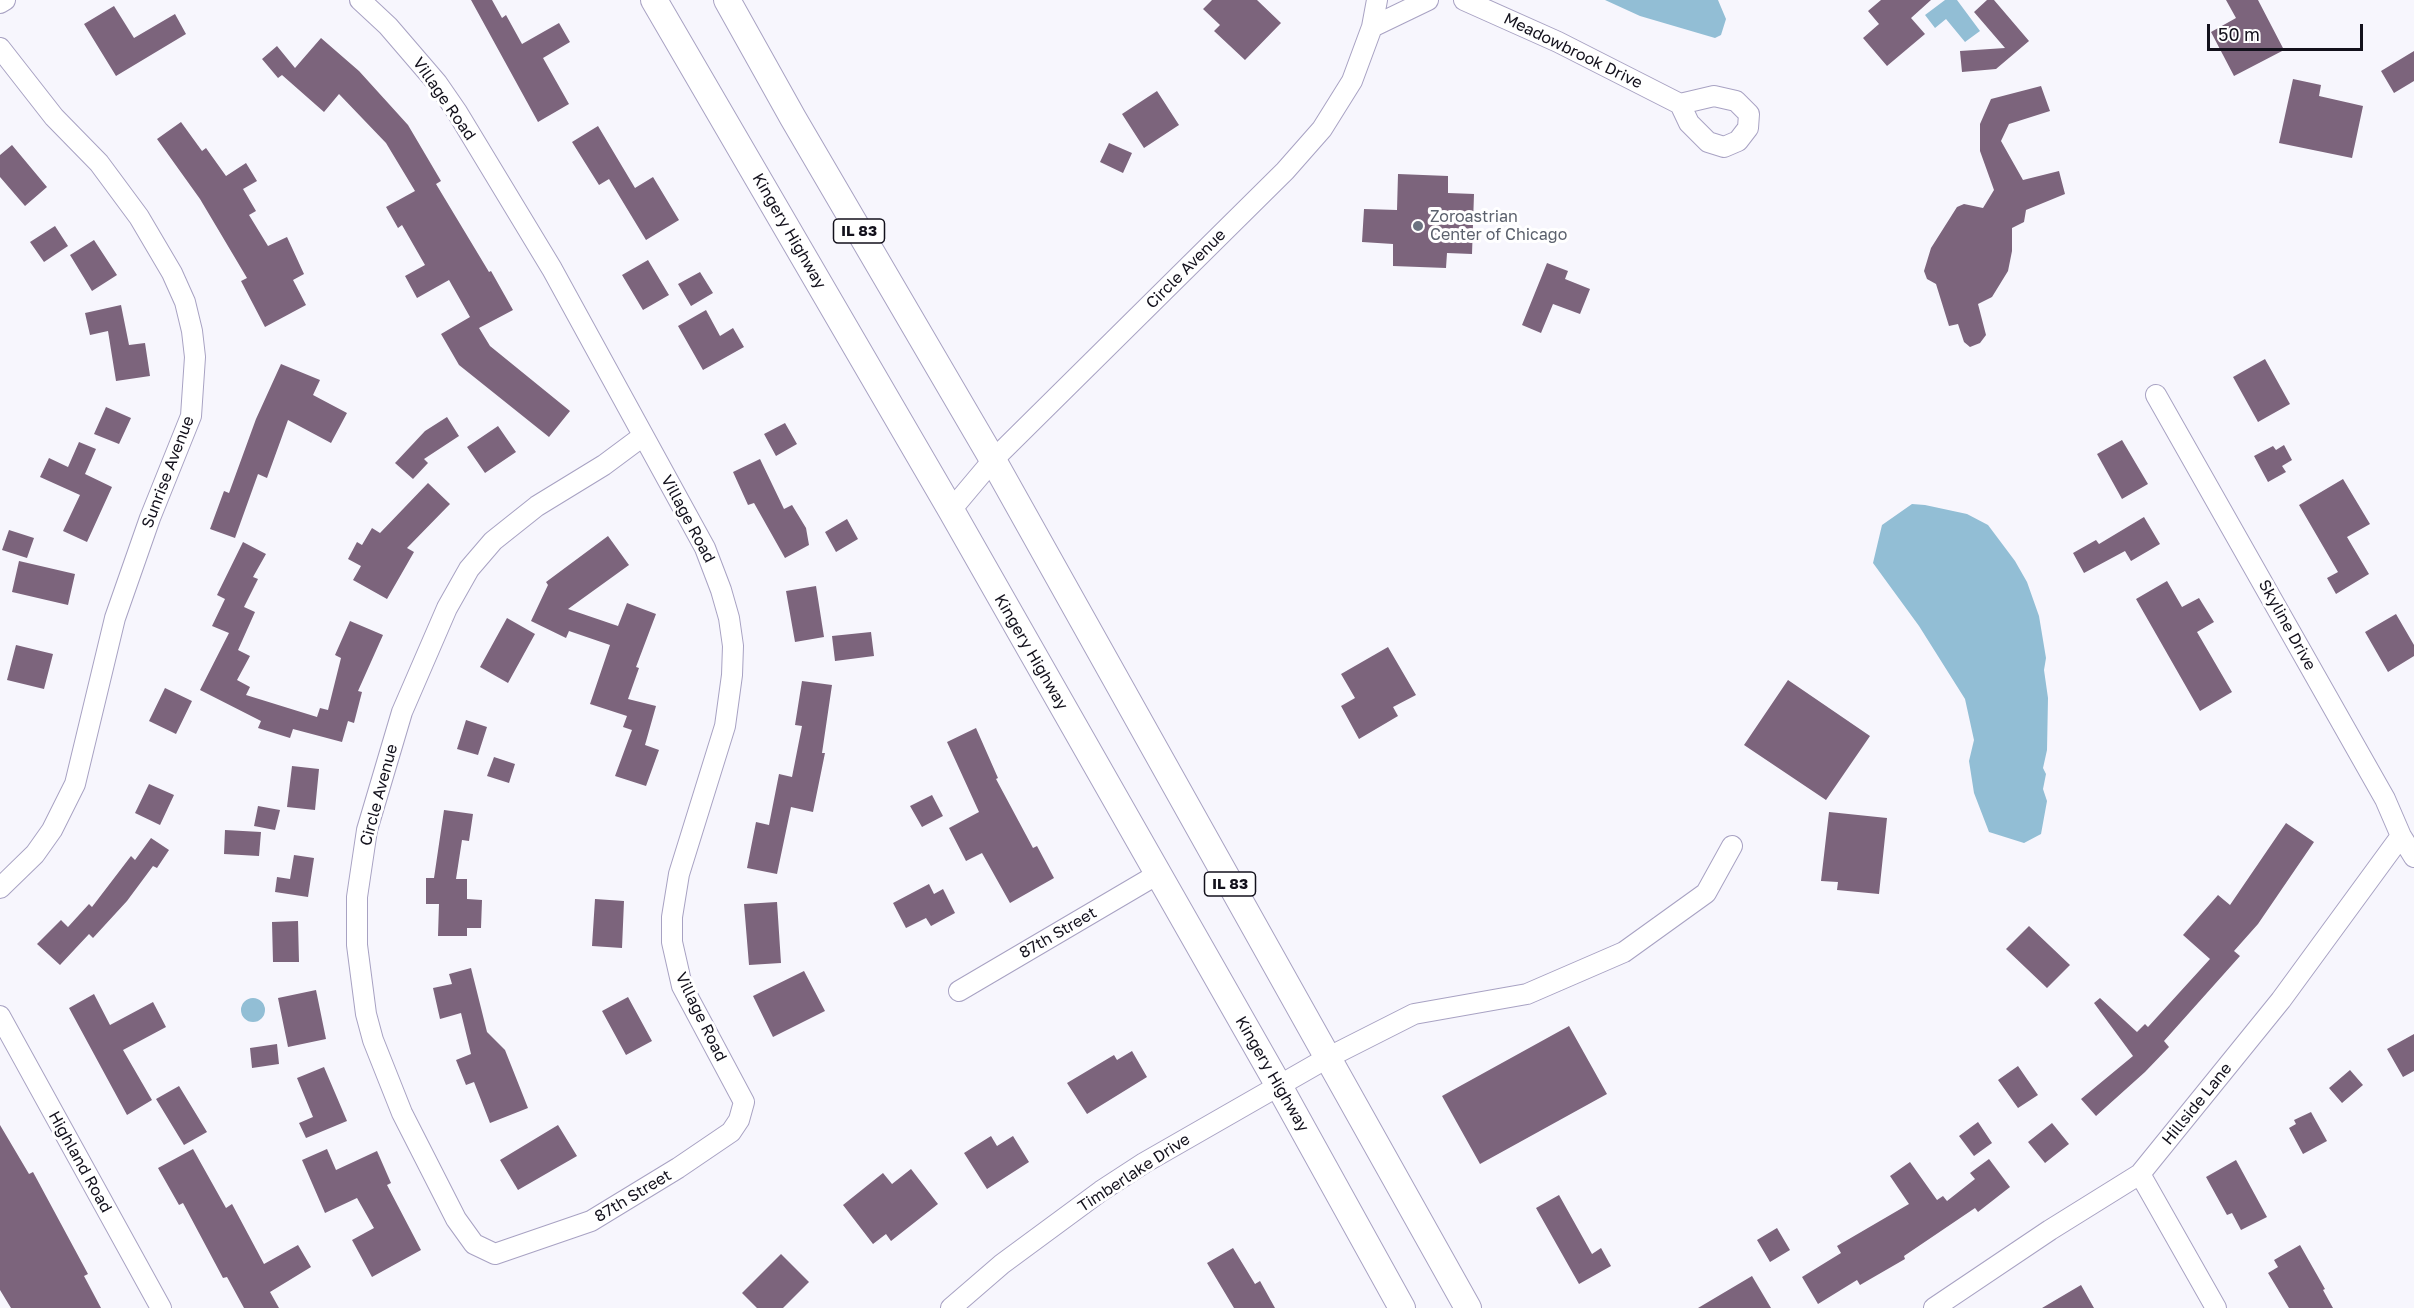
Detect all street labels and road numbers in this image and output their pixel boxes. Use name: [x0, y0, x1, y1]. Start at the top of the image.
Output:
street label: Meadowbrook Drive: [1500, 9, 1646, 93]
street label: Village Road: [408, 54, 480, 144]
street label: Kingery Highway: [748, 170, 830, 292]
road number: IL 83: [834, 219, 884, 243]
street label: Circle Avenue: [1142, 225, 1230, 313]
street label: Sunrise Avenue: [138, 413, 198, 531]
street label: Village Road: [657, 472, 719, 566]
street label: Skyline Drive: [2254, 576, 2320, 674]
street label: Kingery Highway: [990, 591, 1072, 713]
street label: Circle Avenue: [356, 742, 402, 848]
road number: IL 83: [1204, 872, 1256, 896]
street label: 87th Street: [1016, 903, 1100, 963]
street label: Village Road: [671, 969, 731, 1065]
street label: Kingery Highway: [1231, 1013, 1313, 1135]
street label: Hillside Lane: [2158, 1059, 2236, 1149]
street label: Highland Road: [44, 1108, 116, 1216]
street label: Timberlake Drive: [1074, 1130, 1194, 1216]
street label: 87th Street: [591, 1166, 675, 1226]

